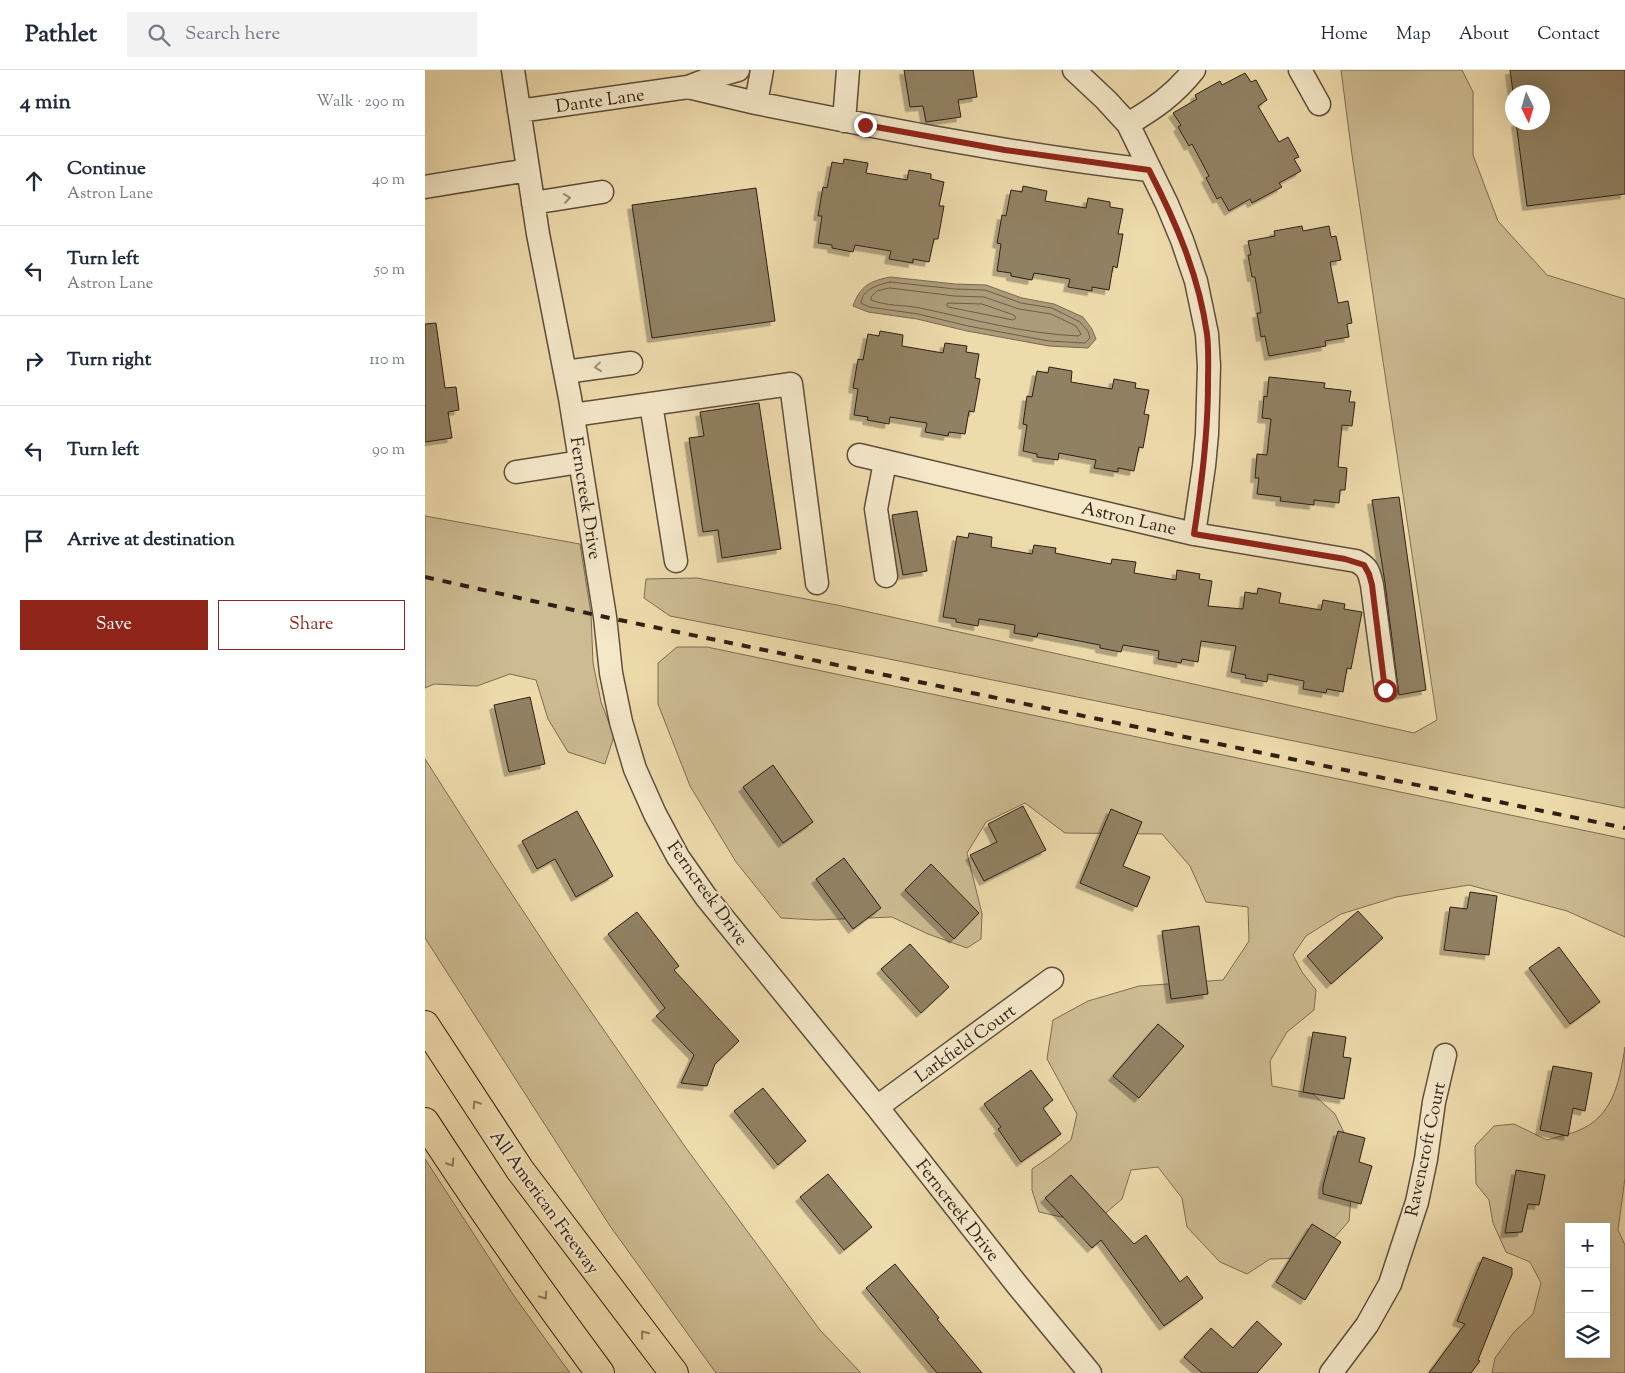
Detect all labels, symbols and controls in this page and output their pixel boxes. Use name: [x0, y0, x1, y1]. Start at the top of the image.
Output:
search box: [127, 12, 477, 57]
text: Pathlet: [25, 18, 97, 52]
icon: search: [145, 21, 173, 49]
text: Search here: [185, 21, 280, 48]
text: Home: [1321, 22, 1368, 48]
text: Map: [1396, 22, 1431, 48]
text: About: [1459, 22, 1509, 48]
text: Contact: [1537, 22, 1600, 48]
street label: Dante Lane: [554, 83, 646, 121]
north arrow: [1505, 85, 1550, 130]
text: 4 min: [20, 88, 71, 118]
text: Walk · 290 m: [316, 91, 405, 114]
route end: [854, 114, 877, 137]
text: Continue: [67, 156, 146, 183]
icon: ahead: [20, 167, 48, 195]
text: 40 m: [372, 169, 405, 192]
text: Astron Lane: [67, 183, 153, 206]
one-way arrow: [563, 193, 572, 203]
text: Turn left: [67, 246, 139, 273]
icon: left: [20, 257, 48, 285]
text: 50 m: [374, 259, 405, 282]
text: Astron Lane: [67, 273, 153, 296]
icon: right: [20, 347, 48, 375]
text: Turn right: [67, 347, 151, 374]
text: 110 m: [369, 349, 405, 372]
one-way arrow: [593, 362, 602, 372]
street label: Ferncreek Drive: [561, 435, 607, 561]
icon: left: [20, 437, 48, 465]
text: Turn left: [67, 437, 139, 464]
text: 90 m: [372, 439, 405, 462]
street label: Astron Lane: [1078, 496, 1179, 544]
icon: arrive: [20, 527, 48, 555]
text: Arrive at destination: [67, 527, 235, 554]
button: Save: [20, 600, 208, 650]
button: Share: [218, 600, 405, 650]
route start: [1374, 679, 1397, 702]
street label: Ferncreek Drive: [659, 836, 753, 952]
street label: Larkfield Court: [910, 999, 1022, 1090]
street label: Ravencroft Court: [1400, 1080, 1454, 1219]
one-way arrow: [473, 1100, 483, 1109]
street label: All American Freeway: [482, 1126, 605, 1281]
street label: Ferncreek Drive: [908, 1154, 1005, 1268]
one-way arrow: [445, 1157, 455, 1166]
map controls: [1565, 1223, 1610, 1358]
button: +: [1565, 1223, 1610, 1268]
button: −: [1565, 1268, 1610, 1313]
one-way arrow: [538, 1291, 547, 1300]
button: layers: [1565, 1313, 1610, 1358]
one-way arrow: [640, 1331, 649, 1340]

